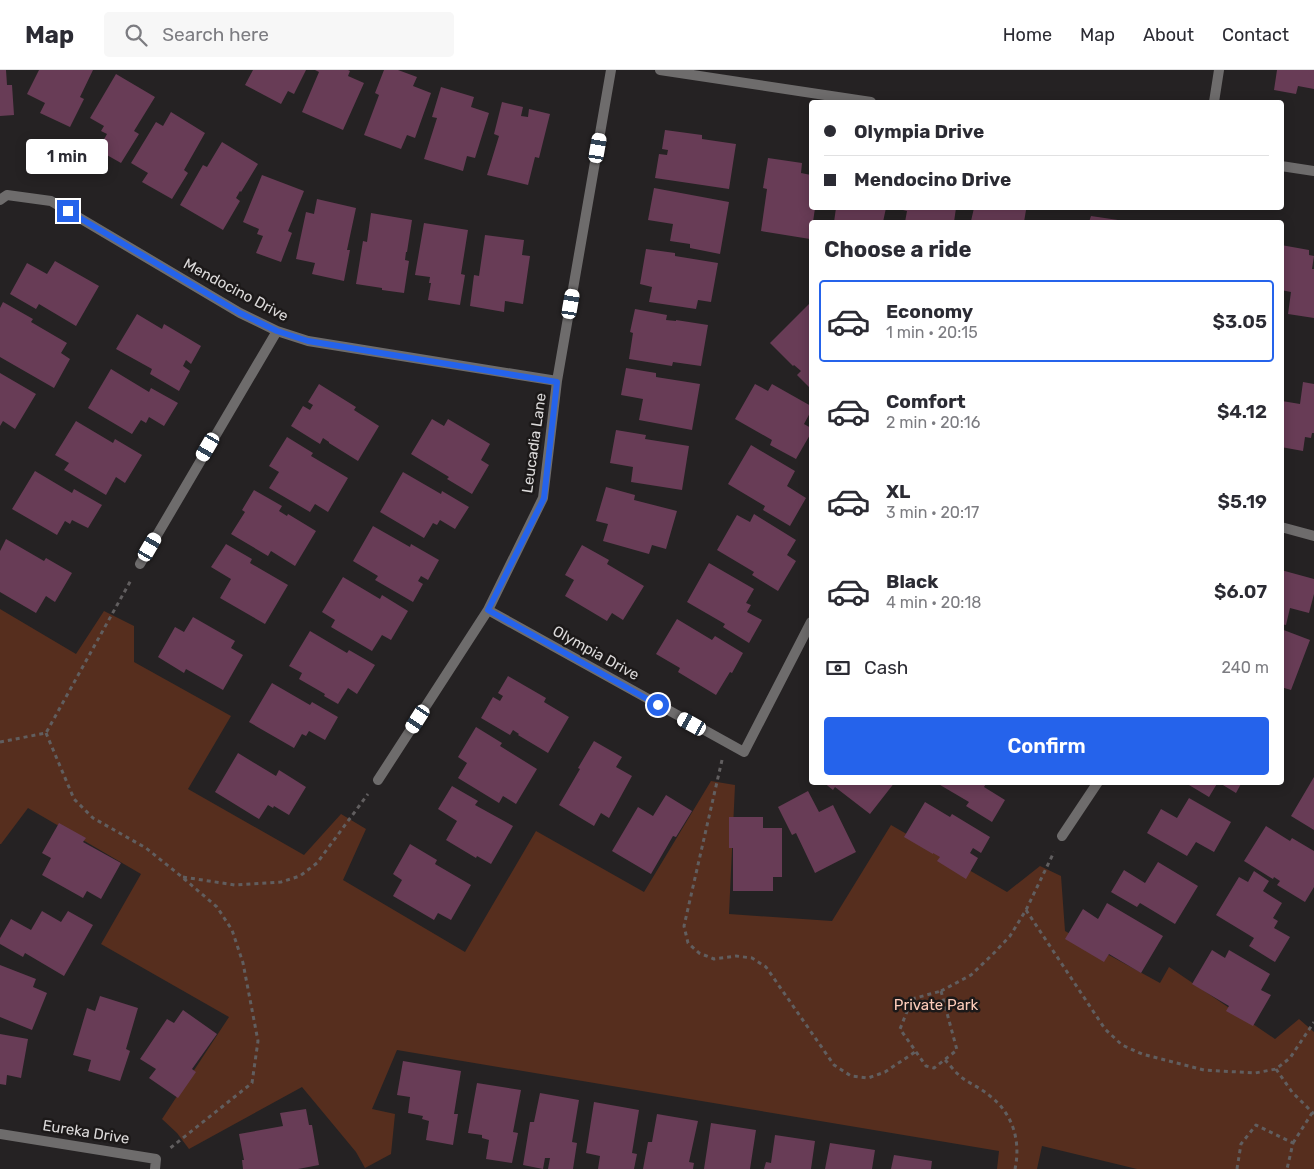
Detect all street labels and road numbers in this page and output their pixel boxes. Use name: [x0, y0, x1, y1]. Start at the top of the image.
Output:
street label: Mendocino Drive: [180, 255, 292, 325]
street label: Leucadia Lane: [518, 392, 550, 494]
street label: Olympia Drive: [550, 622, 642, 684]
street label: Eureka Drive: [41, 1116, 131, 1148]

